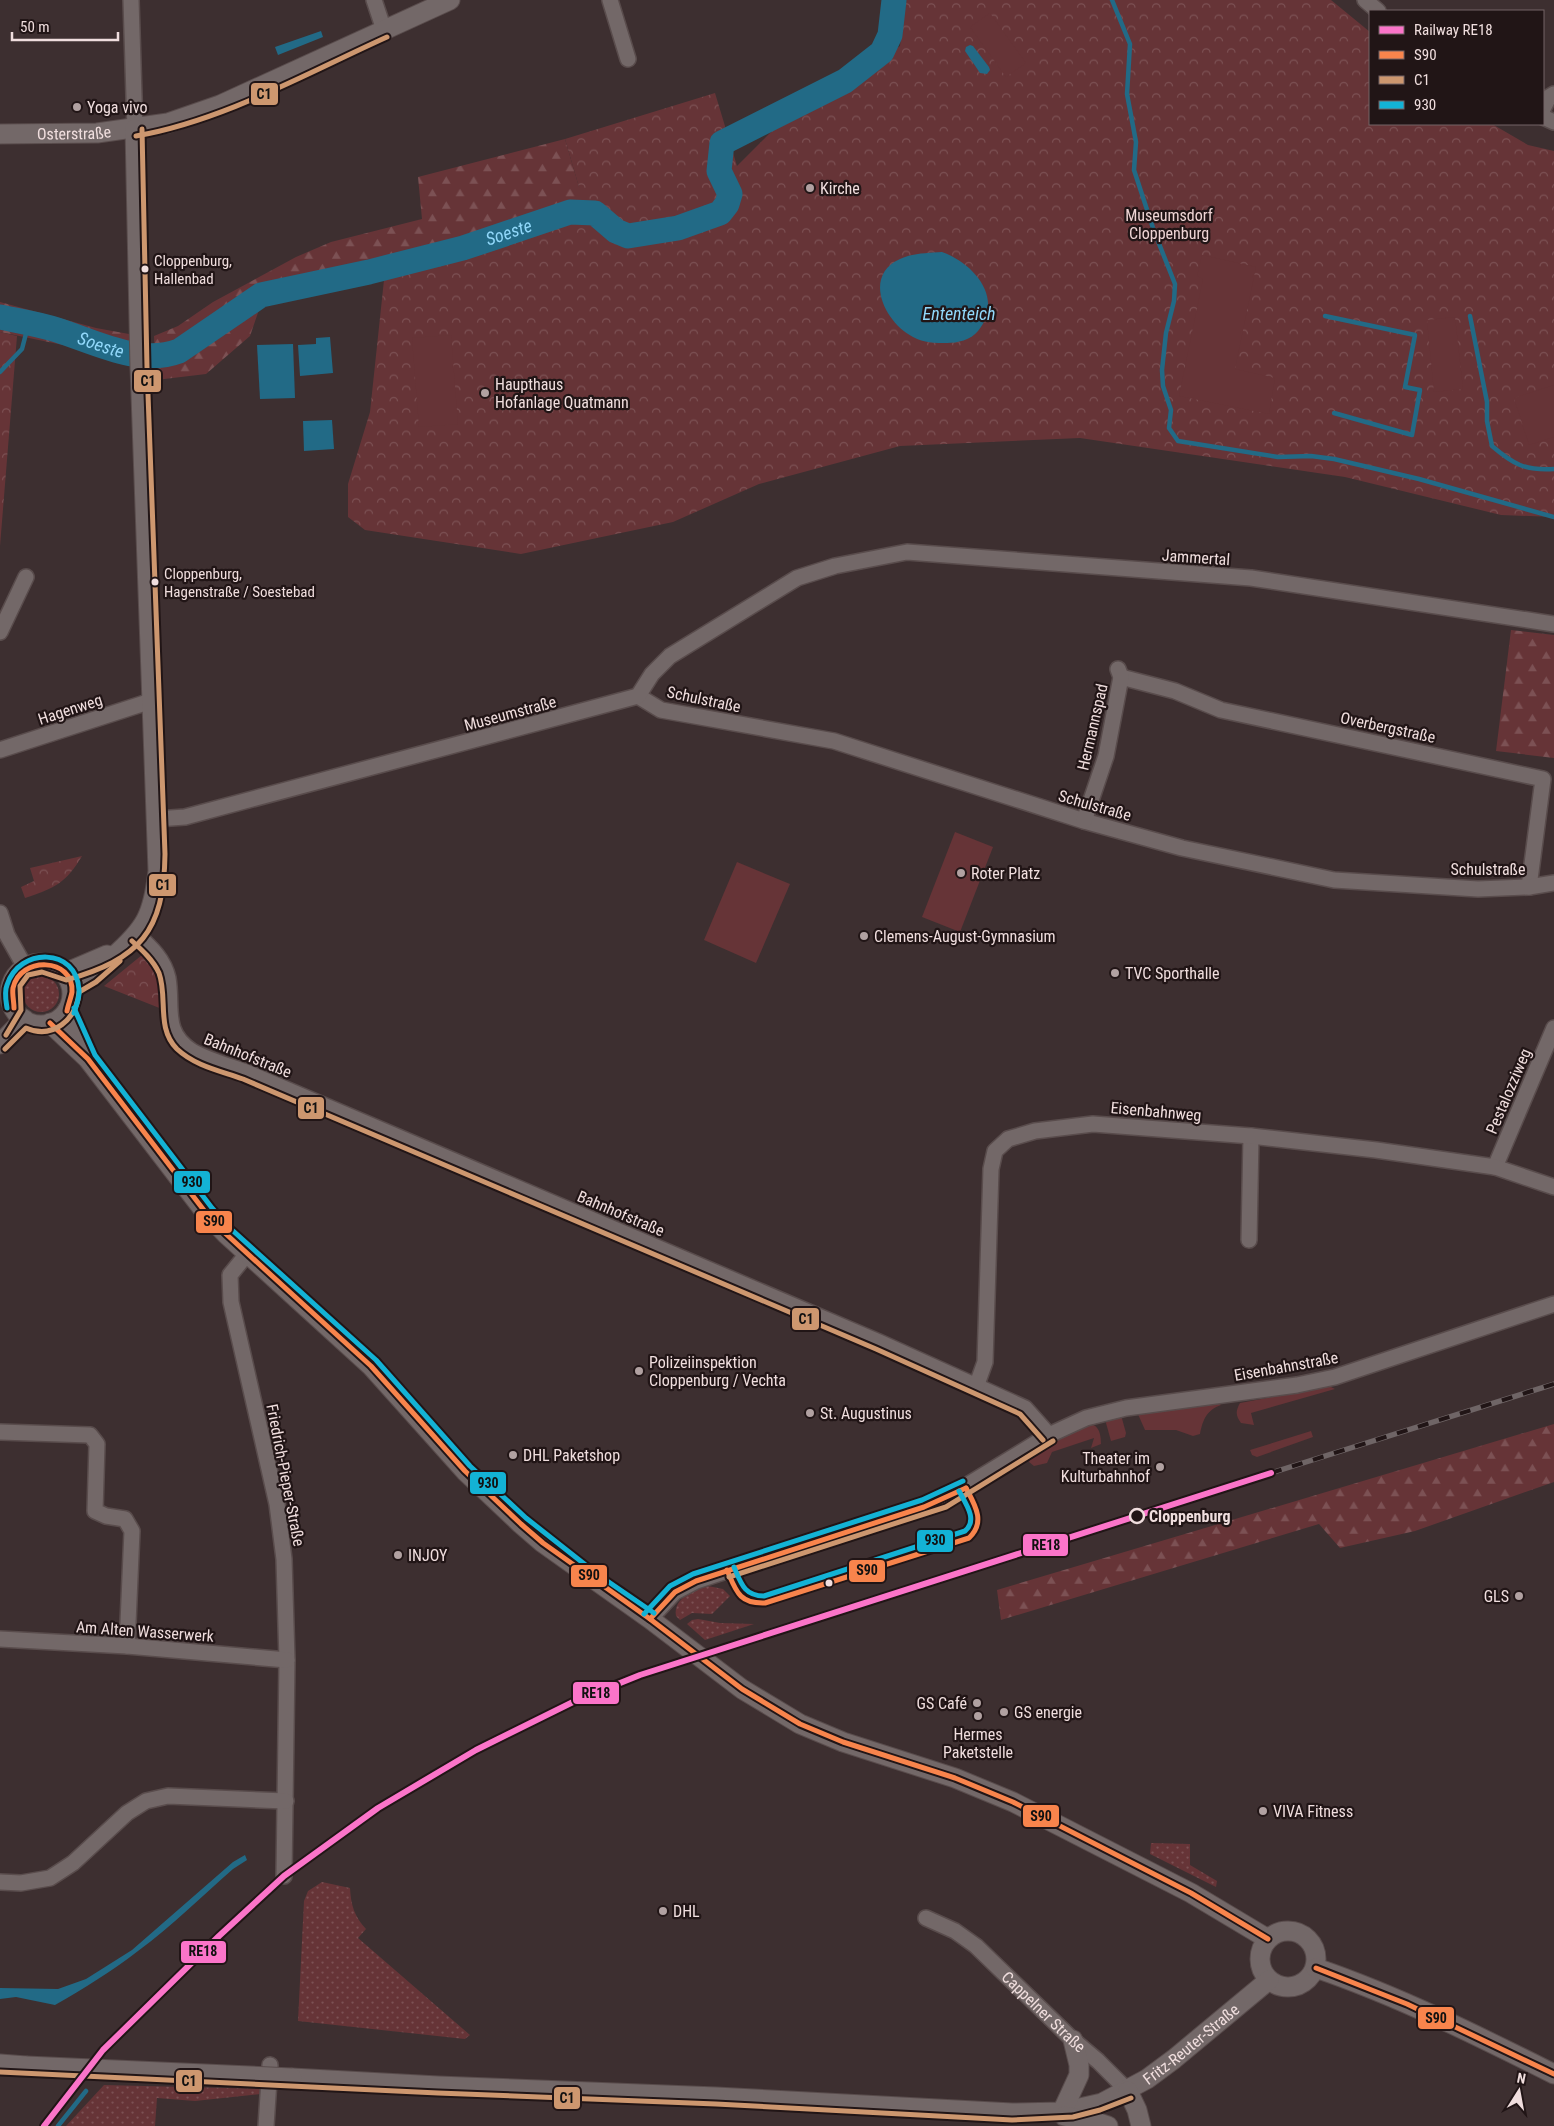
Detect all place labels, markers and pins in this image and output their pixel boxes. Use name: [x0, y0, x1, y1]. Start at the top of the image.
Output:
place label: Yoga vivo: [87, 98, 147, 117]
marker: Yoga vivo: [71, 101, 83, 113]
place label: Kirche: [820, 179, 860, 198]
marker: Kirche: [804, 182, 816, 194]
place label: Cloppenburg, Hallenbad: [154, 252, 232, 288]
marker: Cloppenburg, Hallenbad: [140, 264, 150, 274]
place label: Haupthaus Hofanlage Quatmann: [495, 375, 629, 412]
marker: Haupthaus Hofanlage Quatmann: [479, 387, 491, 399]
place label: Cloppenburg, Hagenstraße / Soestebad: [164, 565, 315, 601]
marker: Cloppenburg, Hagenstraße / Soestebad: [150, 577, 160, 587]
place label: Roter Platz: [971, 864, 1040, 883]
marker: Roter Platz: [955, 867, 967, 879]
place label: Clemens-August-Gymnasium: [874, 927, 1056, 946]
marker: Clemens-August-Gymnasium: [858, 930, 870, 942]
place label: TVC Sporthalle: [1125, 964, 1220, 983]
marker: TVC Sporthalle: [1109, 967, 1121, 979]
place label: Polizeiinspektion Cloppenburg / Vechta: [649, 1353, 786, 1390]
marker: Polizeiinspektion Cloppenburg / Vechta: [633, 1365, 645, 1377]
place label: St. Augustinus: [820, 1404, 912, 1423]
marker: St. Augustinus: [804, 1407, 816, 1419]
place label: DHL Paketshop: [523, 1446, 620, 1465]
marker: DHL Paketshop: [507, 1449, 519, 1461]
place label: Theater im Kulturbahnhof: [1061, 1449, 1150, 1486]
marker: Theater im Kulturbahnhof: [1154, 1461, 1166, 1473]
place label: Cloppenburg: [1149, 1507, 1230, 1526]
marker: Cloppenburg: [1129, 1508, 1145, 1524]
place label: INJOY: [408, 1546, 448, 1565]
marker: INJOY: [392, 1549, 404, 1561]
unlabelled marker: [824, 1578, 834, 1588]
place label: GLS: [1484, 1587, 1509, 1606]
marker: GLS: [1513, 1590, 1525, 1602]
place label: GS Café: [916, 1694, 967, 1713]
marker: GS Café: [971, 1697, 983, 1709]
place label: GS energie: [1014, 1703, 1082, 1722]
marker: GS energie: [998, 1706, 1010, 1718]
marker: Hermes Paketstelle: [972, 1710, 984, 1722]
place label: Hermes Paketstelle: [943, 1725, 1013, 1762]
place label: VIVA Fitness: [1273, 1802, 1353, 1821]
marker: VIVA Fitness: [1257, 1805, 1269, 1817]
place label: DHL: [673, 1902, 700, 1921]
marker: DHL: [657, 1905, 669, 1917]

